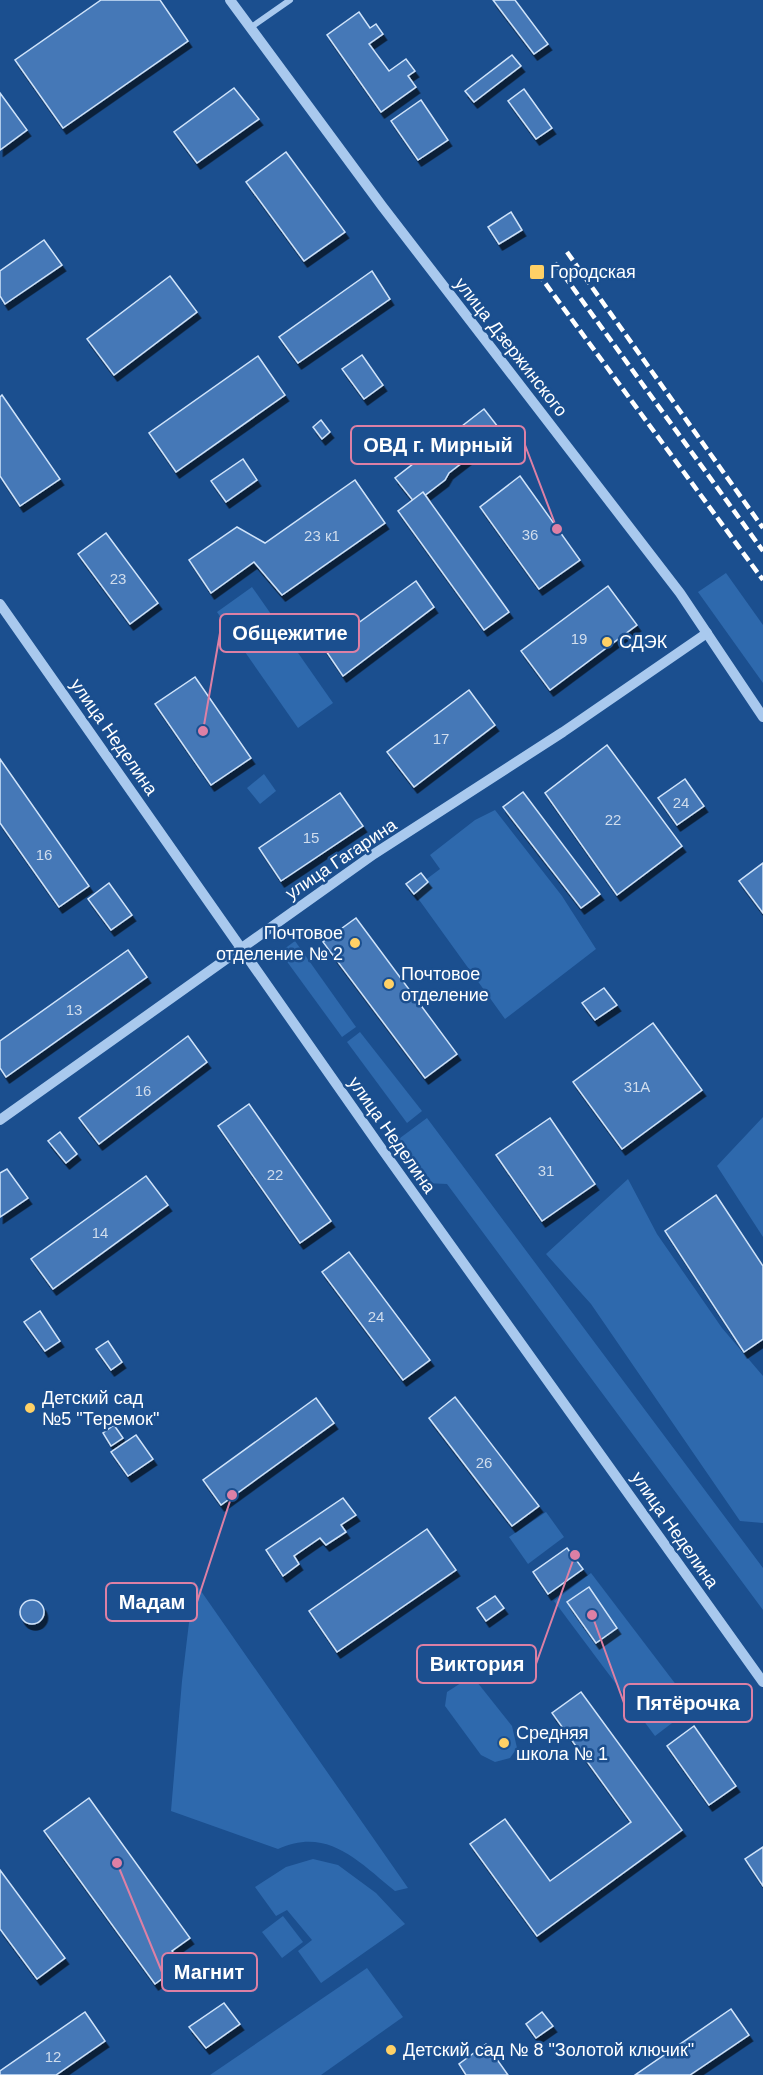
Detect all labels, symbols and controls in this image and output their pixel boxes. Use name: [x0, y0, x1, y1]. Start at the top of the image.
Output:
place label: Городская: [550, 262, 636, 282]
marker: Городская: [528, 263, 546, 281]
street label: улица Дзержинского: [451, 274, 571, 420]
callout: ОВД г. Мирный: [351, 426, 525, 464]
text: ОВД г. Мирный: [363, 434, 513, 456]
house number: 36: [522, 526, 538, 543]
house number: 23 к1: [304, 527, 340, 544]
house number: 23: [110, 570, 126, 587]
callout: Общежитие: [220, 614, 359, 652]
text: Общежитие: [232, 622, 348, 644]
house number: 19: [571, 630, 587, 647]
place label: СДЭК: [619, 632, 668, 652]
marker: СДЭК: [600, 635, 614, 649]
street label: улица Неделина: [66, 675, 162, 800]
house number: 17: [433, 730, 449, 747]
house number: 24: [673, 794, 689, 811]
house number: 22: [605, 811, 621, 828]
street label: улица Гагарина: [282, 814, 401, 903]
house number: 15: [303, 829, 319, 846]
house number: 16: [36, 846, 52, 863]
place label: Почтовое отделение № 2: [216, 923, 343, 964]
marker: Почтовое отделение № 2: [348, 936, 362, 950]
place label: Почтовое отделение: [401, 964, 489, 1005]
marker: Почтовое отделение: [382, 977, 396, 991]
house number: 13: [66, 1001, 82, 1018]
street label: улица Неделина: [344, 1073, 440, 1198]
house number: 31А: [624, 1078, 650, 1095]
house number: 16: [135, 1082, 151, 1099]
house number: 31: [538, 1162, 554, 1179]
house number: 22: [267, 1166, 283, 1183]
house number: 14: [92, 1224, 108, 1241]
house number: 24: [368, 1308, 384, 1325]
place label: Детский сад №5 "Теремок": [42, 1388, 159, 1429]
marker: Детский сад №5 "Теремок": [23, 1401, 37, 1415]
house number: 26: [476, 1454, 492, 1471]
street label: улица Неделина: [627, 1468, 723, 1593]
callout: Мадам: [106, 1583, 197, 1621]
text: Мадам: [119, 1591, 185, 1613]
callout: Виктория: [417, 1645, 536, 1683]
text: Виктория: [430, 1653, 524, 1675]
callout: Пятёрочка: [624, 1684, 752, 1722]
text: Пятёрочка: [636, 1692, 741, 1714]
place label: Средняя школа № 1: [516, 1723, 608, 1764]
marker: Средняя школа № 1: [497, 1736, 511, 1750]
callout: Магнит: [162, 1953, 257, 1991]
text: Магнит: [174, 1961, 244, 1983]
place label: Детский сад № 8 "Золотой ключик": [403, 2040, 694, 2060]
marker: Детский сад № 8 "Золотой ключик": [384, 2043, 398, 2057]
house number: 12: [45, 2048, 61, 2065]

